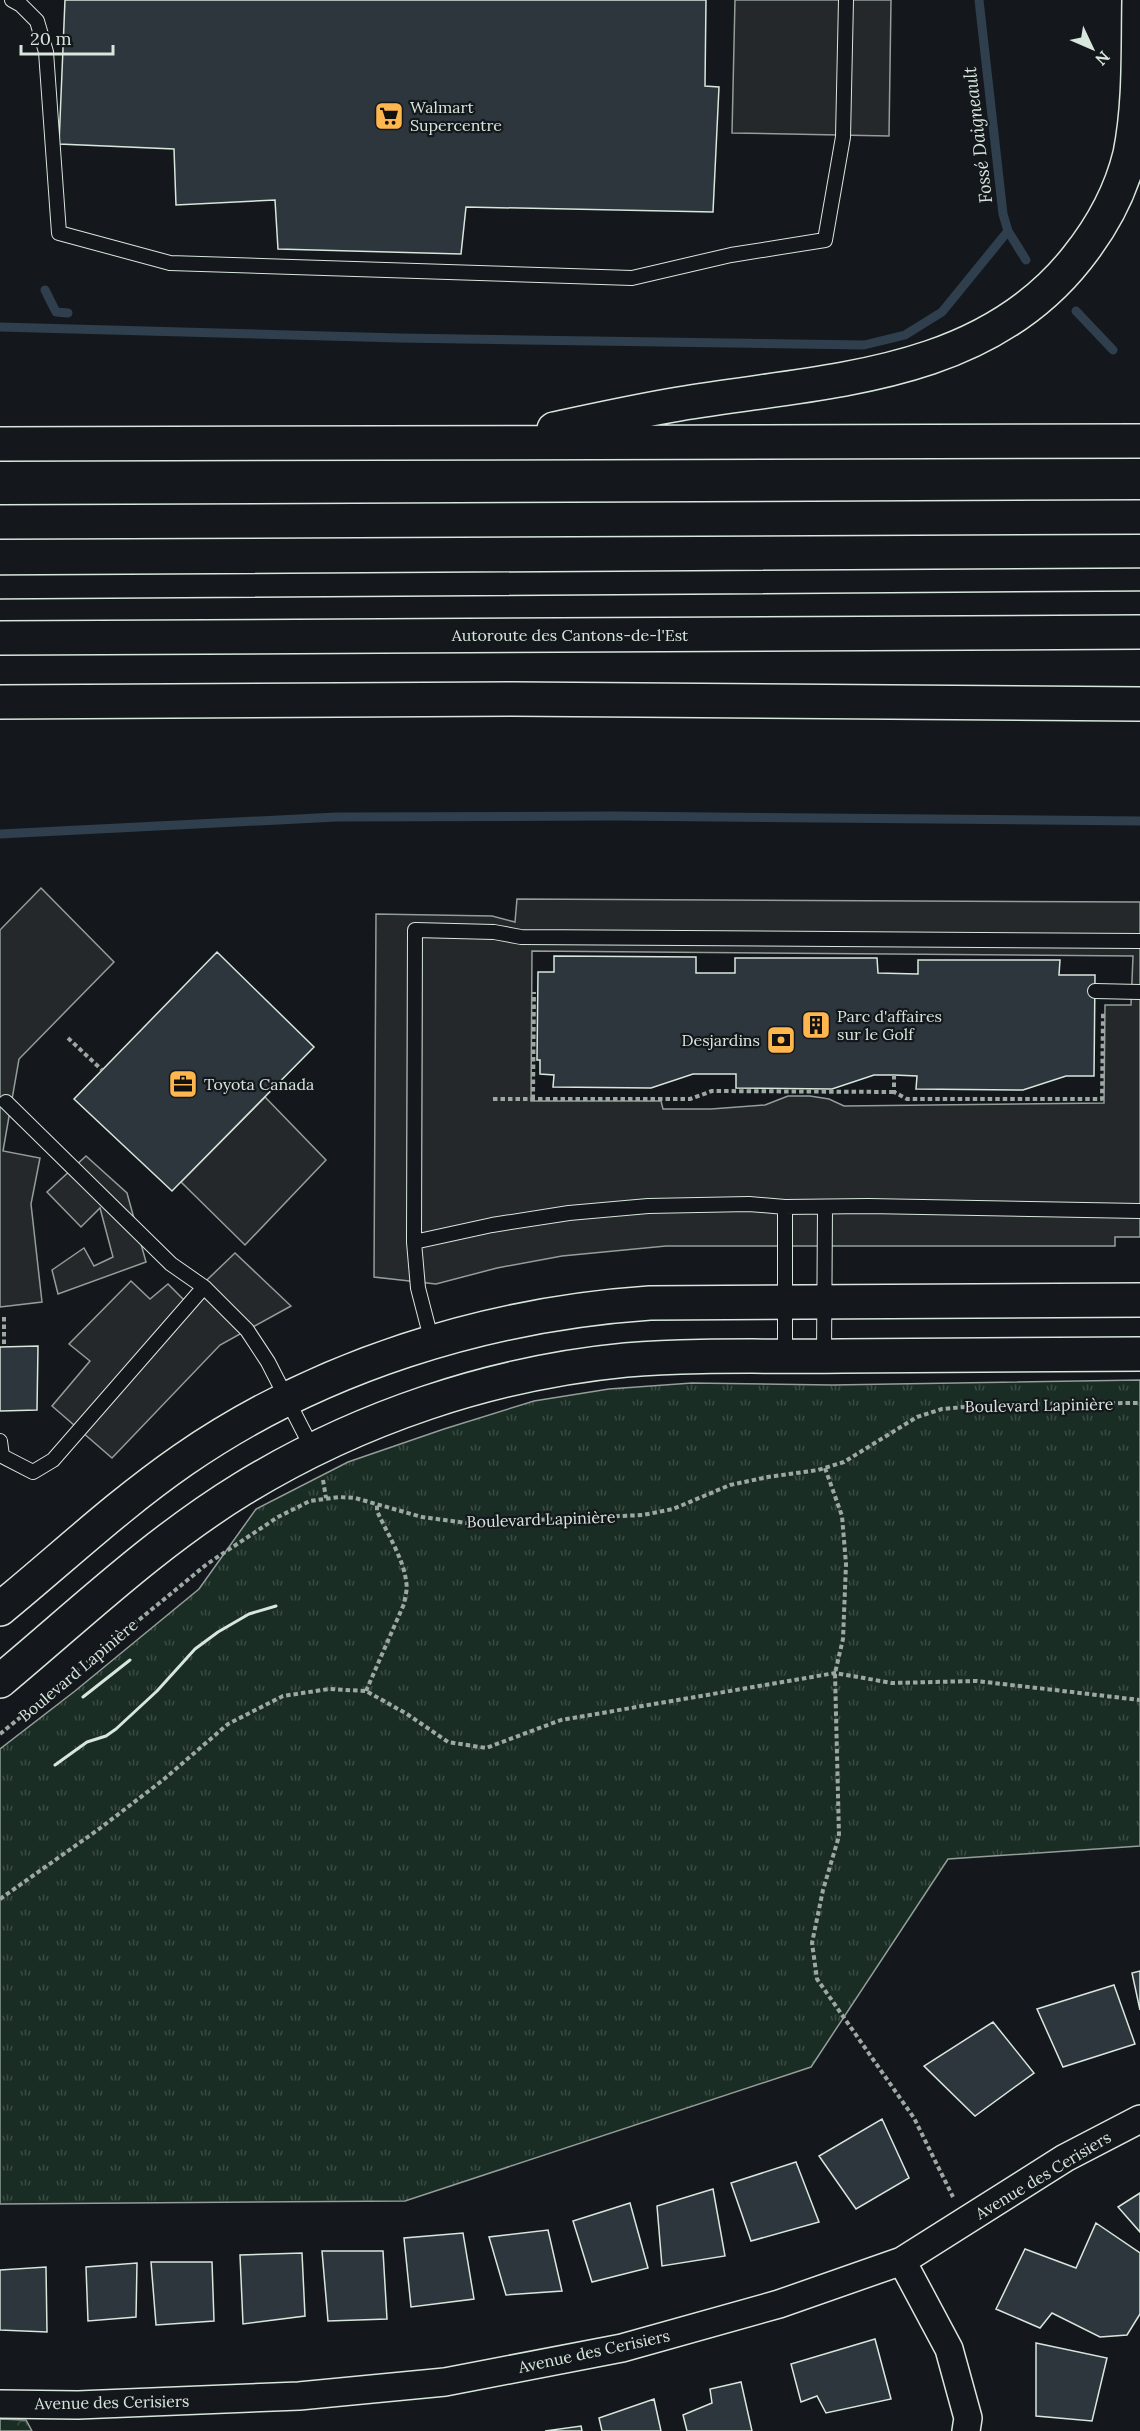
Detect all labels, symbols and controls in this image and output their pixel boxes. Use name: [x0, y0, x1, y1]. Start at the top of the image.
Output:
scale bar: [21, 18, 112, 56]
north arrow: [1062, 18, 1122, 78]
text: 20 m: [30, 27, 72, 50]
text: N: [1091, 47, 1114, 70]
water label: Fossé Daigneault: [958, 65, 997, 205]
place label: Walmart Supercentre: [410, 97, 502, 135]
supermarket icon: Walmart Supercentre: [373, 100, 405, 132]
street label: Autoroute des Cantons-de-l'Est: [451, 625, 689, 645]
place label: Parc d'affaires sur le Golf: [837, 1006, 942, 1044]
building icon: Parc d'affaires sur le Golf: [800, 1009, 832, 1041]
bank icon: Desjardins: [765, 1024, 797, 1056]
place label: Desjardins: [682, 1030, 760, 1050]
office icon: Toyota Canada: [167, 1068, 199, 1100]
place label: Toyota Canada: [204, 1074, 314, 1094]
street label: Boulevard Lapinière: [964, 1394, 1114, 1416]
street label: Boulevard Lapinière: [466, 1506, 616, 1532]
street label: Boulevard Lapinière: [15, 1614, 142, 1726]
street label: Avenue des Cerisiers: [971, 2127, 1114, 2224]
street label: Avenue des Cerisiers: [515, 2325, 672, 2377]
street label: Avenue des Cerisiers: [34, 2391, 189, 2413]

